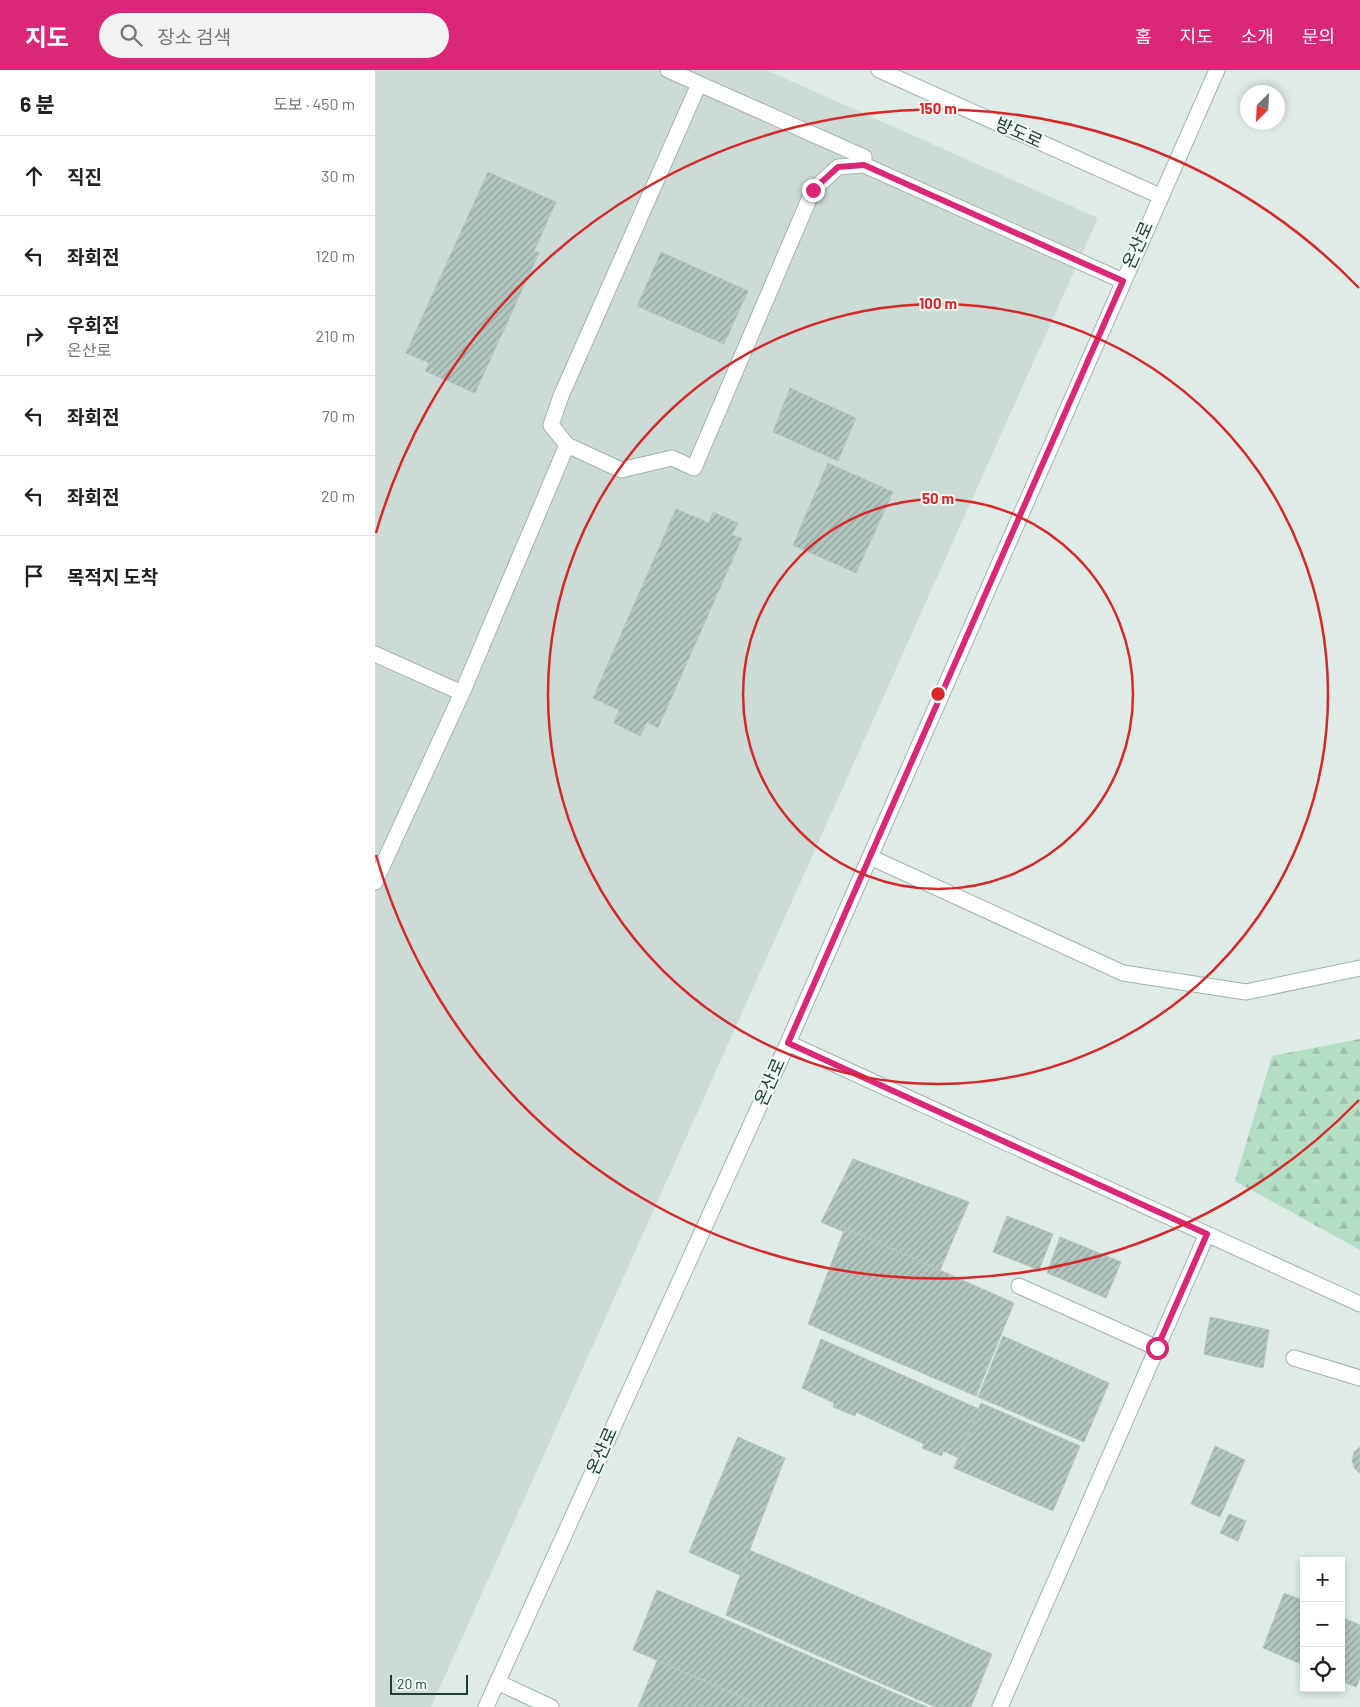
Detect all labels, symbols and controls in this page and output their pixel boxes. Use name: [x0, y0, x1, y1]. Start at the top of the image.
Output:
search box: [99, 13, 449, 58]
icon: search: [117, 21, 145, 49]
text: 지도: [25, 22, 69, 51]
text: 장소 검색: [157, 25, 231, 48]
text: 홈: [1135, 25, 1152, 47]
text: 지도: [1180, 25, 1213, 47]
text: 소개: [1241, 25, 1274, 47]
text: 문의: [1302, 25, 1335, 47]
north arrow: [1240, 85, 1285, 130]
text: 6 분: [20, 91, 55, 116]
text: 도보 · 450 m: [273, 94, 355, 113]
text: 150 m: [919, 99, 957, 117]
street label: 방도로: [992, 112, 1047, 152]
icon: ahead: [20, 162, 48, 190]
text: 직진: [67, 165, 102, 188]
text: 30 m: [321, 166, 355, 185]
route end: [802, 179, 825, 202]
street label: 온산로: [1117, 217, 1157, 272]
icon: left: [20, 242, 48, 270]
text: 좌회전: [67, 245, 119, 268]
text: 120 m: [315, 246, 355, 265]
text: 100 m: [919, 294, 957, 312]
text: 우회전: [67, 313, 119, 336]
icon: right: [20, 322, 48, 350]
text: 210 m: [316, 326, 355, 345]
text: 온산로: [67, 340, 111, 359]
icon: left: [20, 402, 48, 430]
text: 좌회전: [67, 405, 119, 428]
text: 70 m: [322, 406, 355, 425]
icon: left: [20, 482, 48, 510]
text: 좌회전: [67, 485, 119, 508]
text: 20 m: [321, 486, 355, 505]
text: 50 m: [922, 489, 954, 507]
icon: arrive: [20, 562, 48, 590]
text: 목적지 도착: [67, 565, 158, 588]
centre of rings: [929, 685, 947, 703]
street label: 온산로: [749, 1054, 789, 1109]
route start: [1146, 1337, 1169, 1360]
street label: 온산로: [581, 1423, 621, 1478]
map controls: [1300, 1557, 1345, 1692]
button: +: [1300, 1557, 1345, 1602]
button: −: [1300, 1602, 1345, 1647]
button: locate: [1300, 1647, 1345, 1692]
scale bar: [390, 1672, 467, 1695]
text: 20 m: [397, 1675, 427, 1692]

